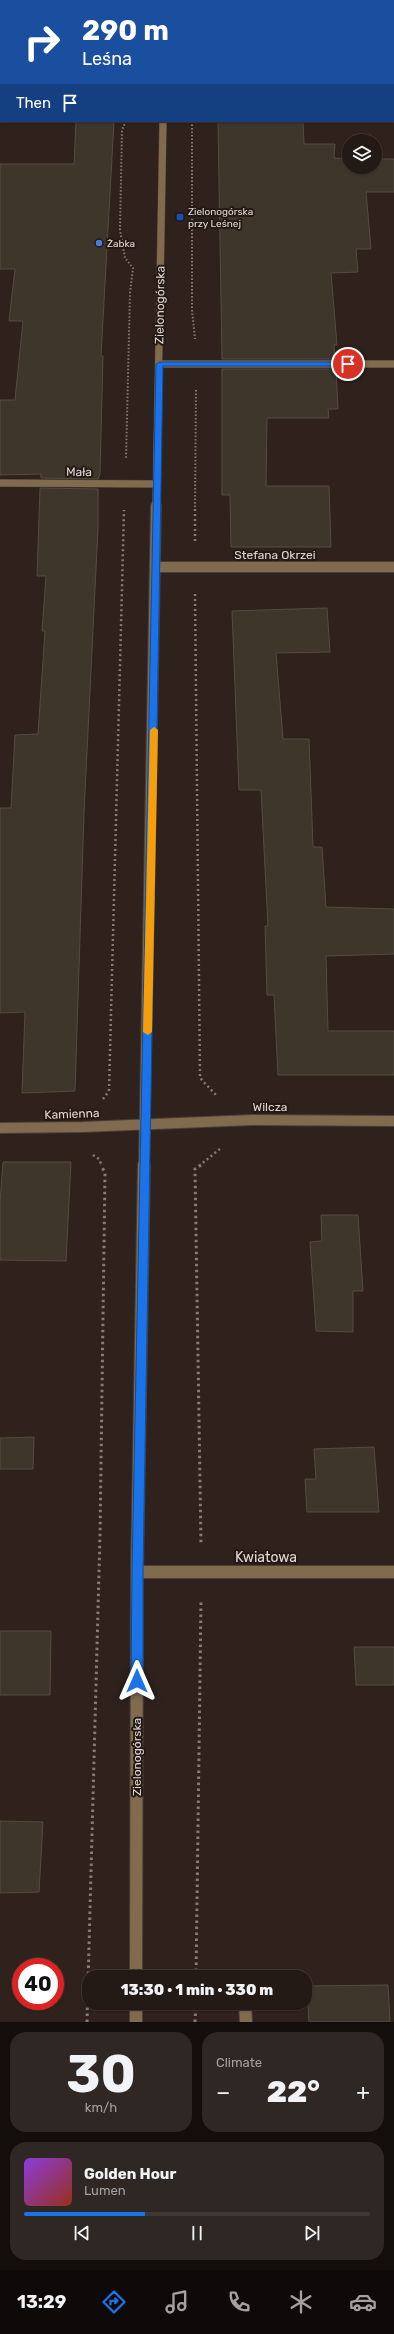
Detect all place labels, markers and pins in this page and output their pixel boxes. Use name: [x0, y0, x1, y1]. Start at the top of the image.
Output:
place label: Zielonogórska przy Leśnej: [188, 206, 253, 230]
marker: Zielonogórska przy Leśnej: [175, 212, 185, 222]
marker: Żabka: [94, 238, 104, 248]
place label: Żabka: [107, 238, 135, 250]
pin: [331, 347, 365, 381]

